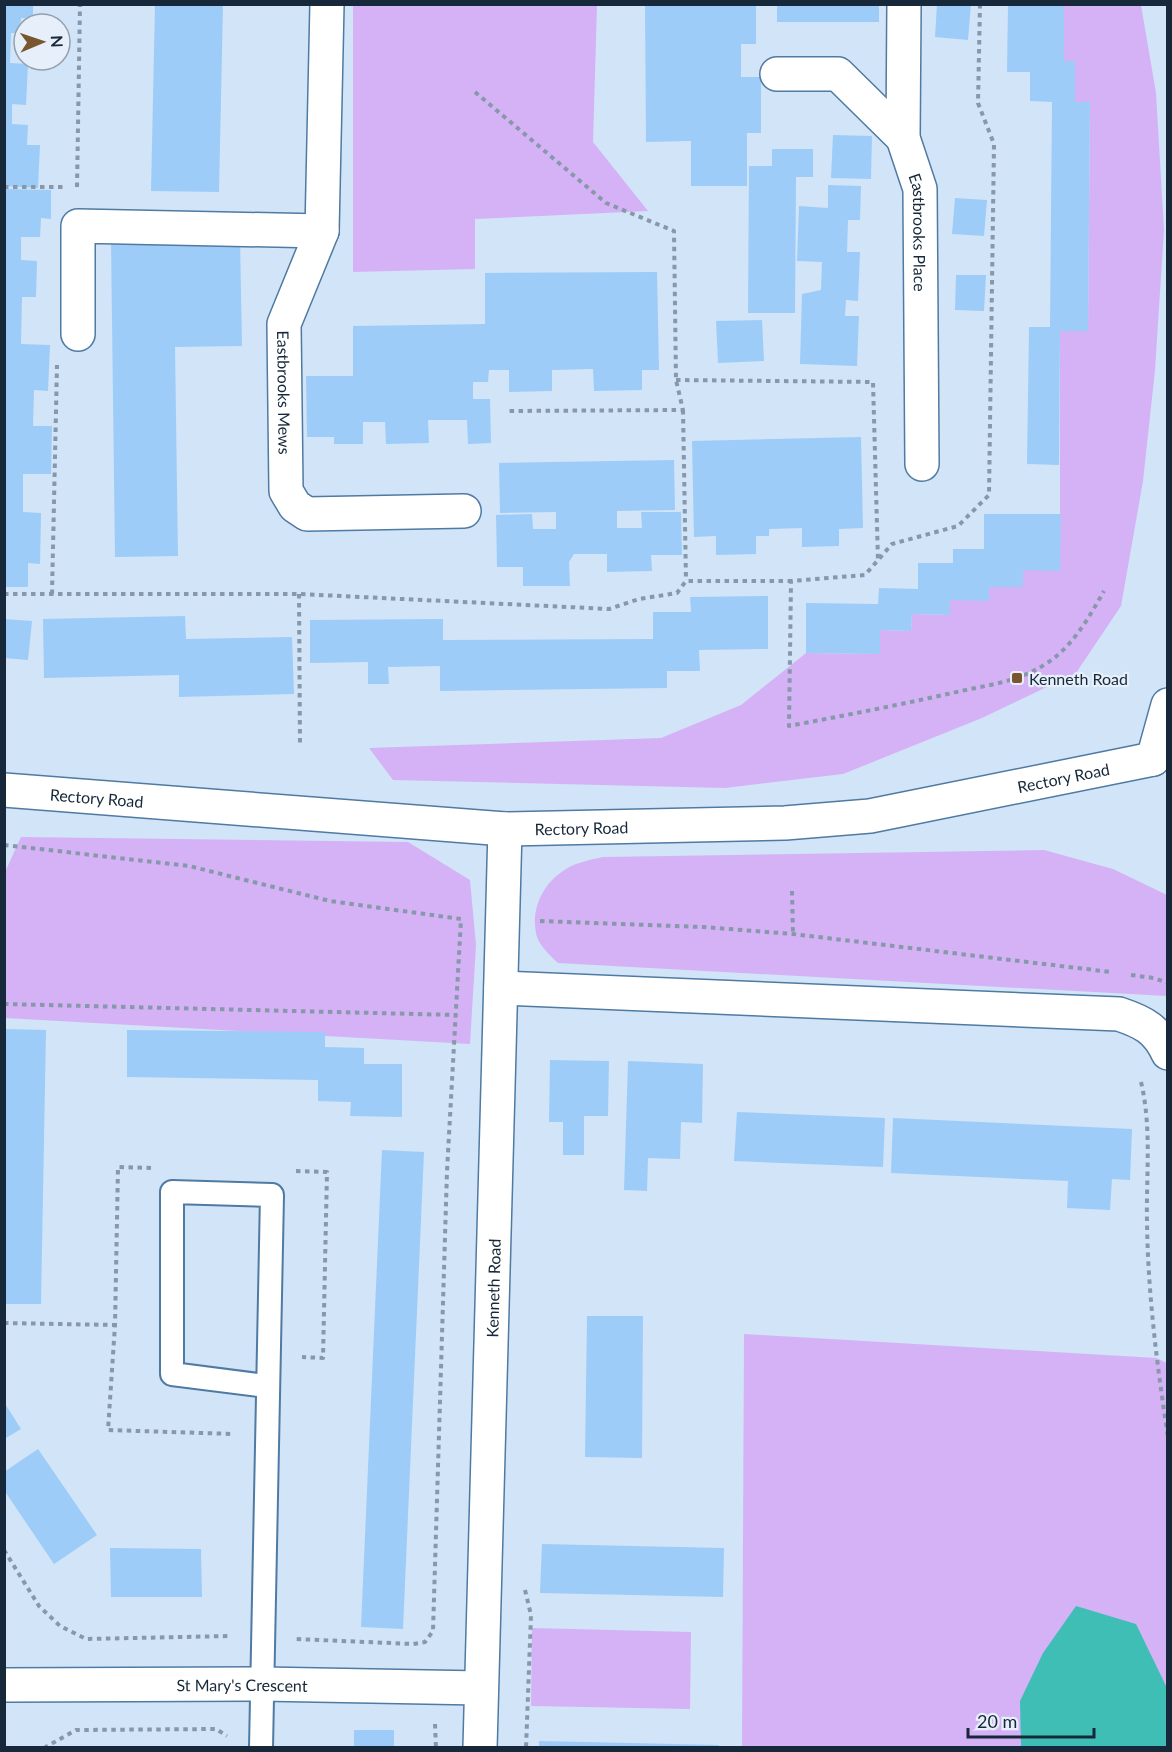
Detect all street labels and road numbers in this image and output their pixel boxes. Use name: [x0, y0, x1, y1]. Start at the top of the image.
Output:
street label: Eastbrooks Place: [906, 171, 930, 292]
street label: Eastbrooks Mews: [275, 330, 295, 455]
street label: Rectory Road: [1015, 759, 1111, 796]
street label: Rectory Road: [49, 784, 144, 810]
street label: Rectory Road: [534, 817, 629, 838]
street label: Kenneth Road: [482, 1238, 503, 1338]
street label: St Mary's Crescent: [176, 1674, 308, 1694]

